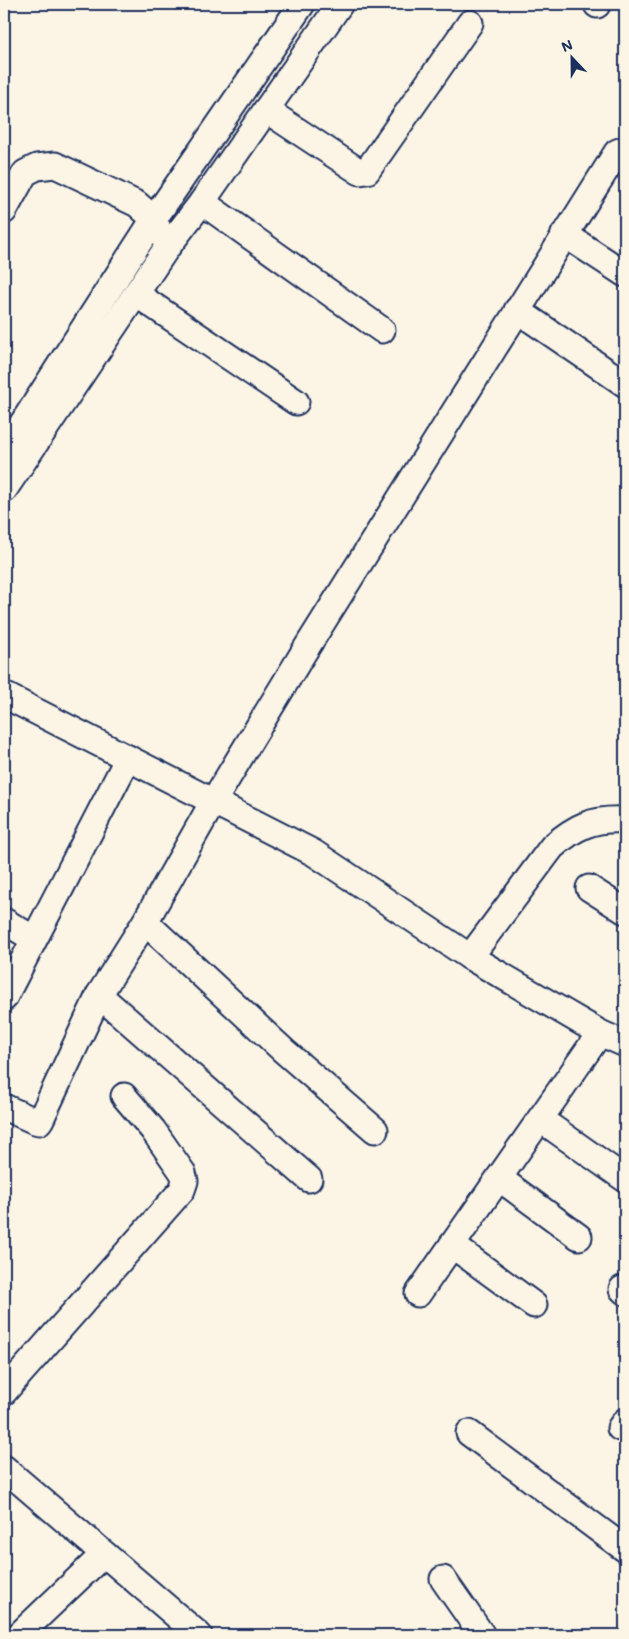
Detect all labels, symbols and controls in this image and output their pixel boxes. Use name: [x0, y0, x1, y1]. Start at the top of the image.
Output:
north arrow: [546, 32, 596, 82]
text: N: [558, 35, 575, 56]

